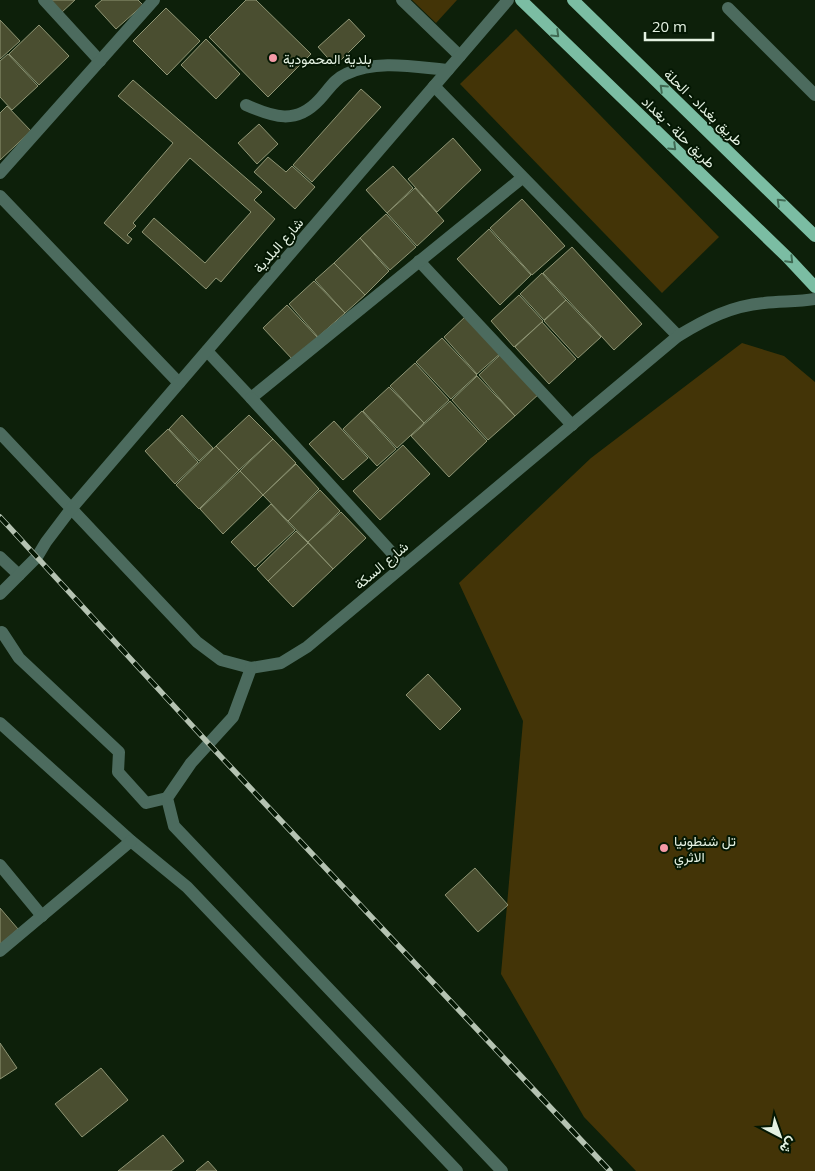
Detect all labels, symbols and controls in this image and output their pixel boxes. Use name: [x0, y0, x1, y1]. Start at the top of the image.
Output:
scale bar: [645, 10, 712, 42]
text: 20 m: [652, 16, 687, 36]
one-way arrow: [550, 28, 559, 37]
place label: بلدية المحمودية: [283, 49, 372, 68]
marker: بلدية المحمودية: [267, 52, 279, 64]
street label: طريق بغداد - الحلة: [660, 64, 748, 150]
one-way arrow: [660, 85, 669, 94]
street label: طريق حلة - بغداد: [638, 92, 720, 172]
one-way arrow: [667, 141, 676, 150]
one-way arrow: [777, 198, 786, 207]
street label: شارع البلدية: [249, 213, 309, 278]
one-way arrow: [784, 254, 793, 263]
street label: شارع السكة: [350, 537, 413, 595]
place label: تل شنطونيا الاثري: [674, 831, 736, 869]
marker: تل شنطونيا الاثري: [658, 842, 670, 854]
north arrow: [755, 1111, 805, 1161]
text: ش: [776, 1133, 801, 1159]

